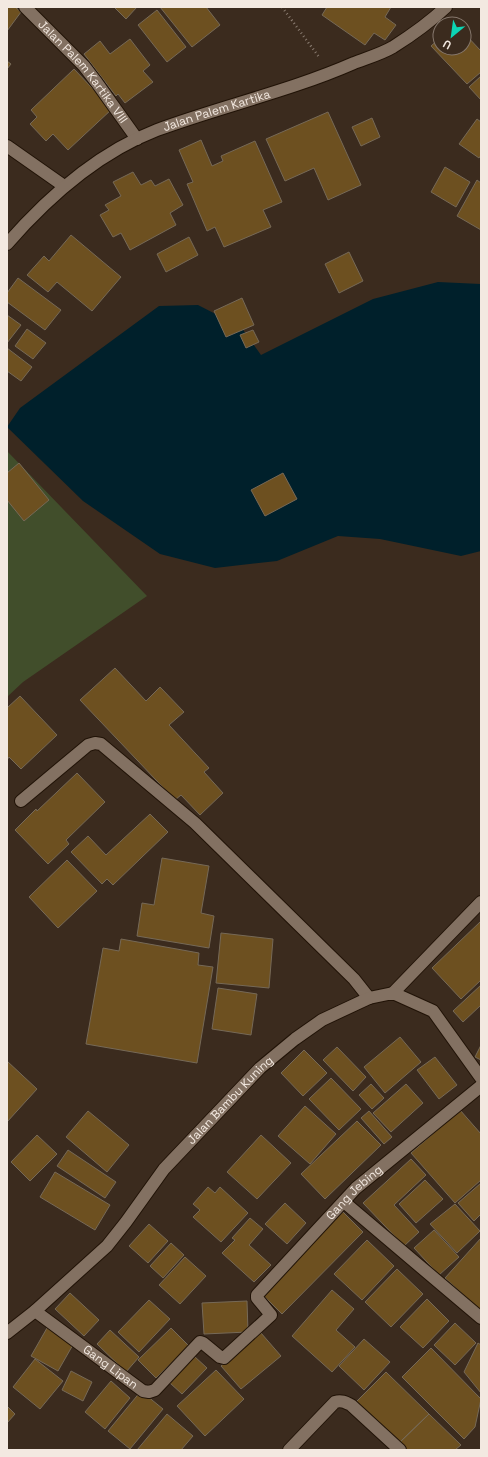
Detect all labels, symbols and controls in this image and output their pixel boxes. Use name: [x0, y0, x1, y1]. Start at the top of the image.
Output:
street label: Jalan Palem Kartika VIII: [34, 16, 131, 127]
north arrow: [432, 16, 472, 56]
text: U: [441, 37, 454, 53]
street label: Jalan Palem Kartika: [161, 86, 272, 135]
street label: Jalan Bambu Kuning: [184, 1052, 277, 1148]
street label: Gang Jebing: [322, 1162, 386, 1223]
street label: Gang Lipan: [80, 1341, 141, 1393]

